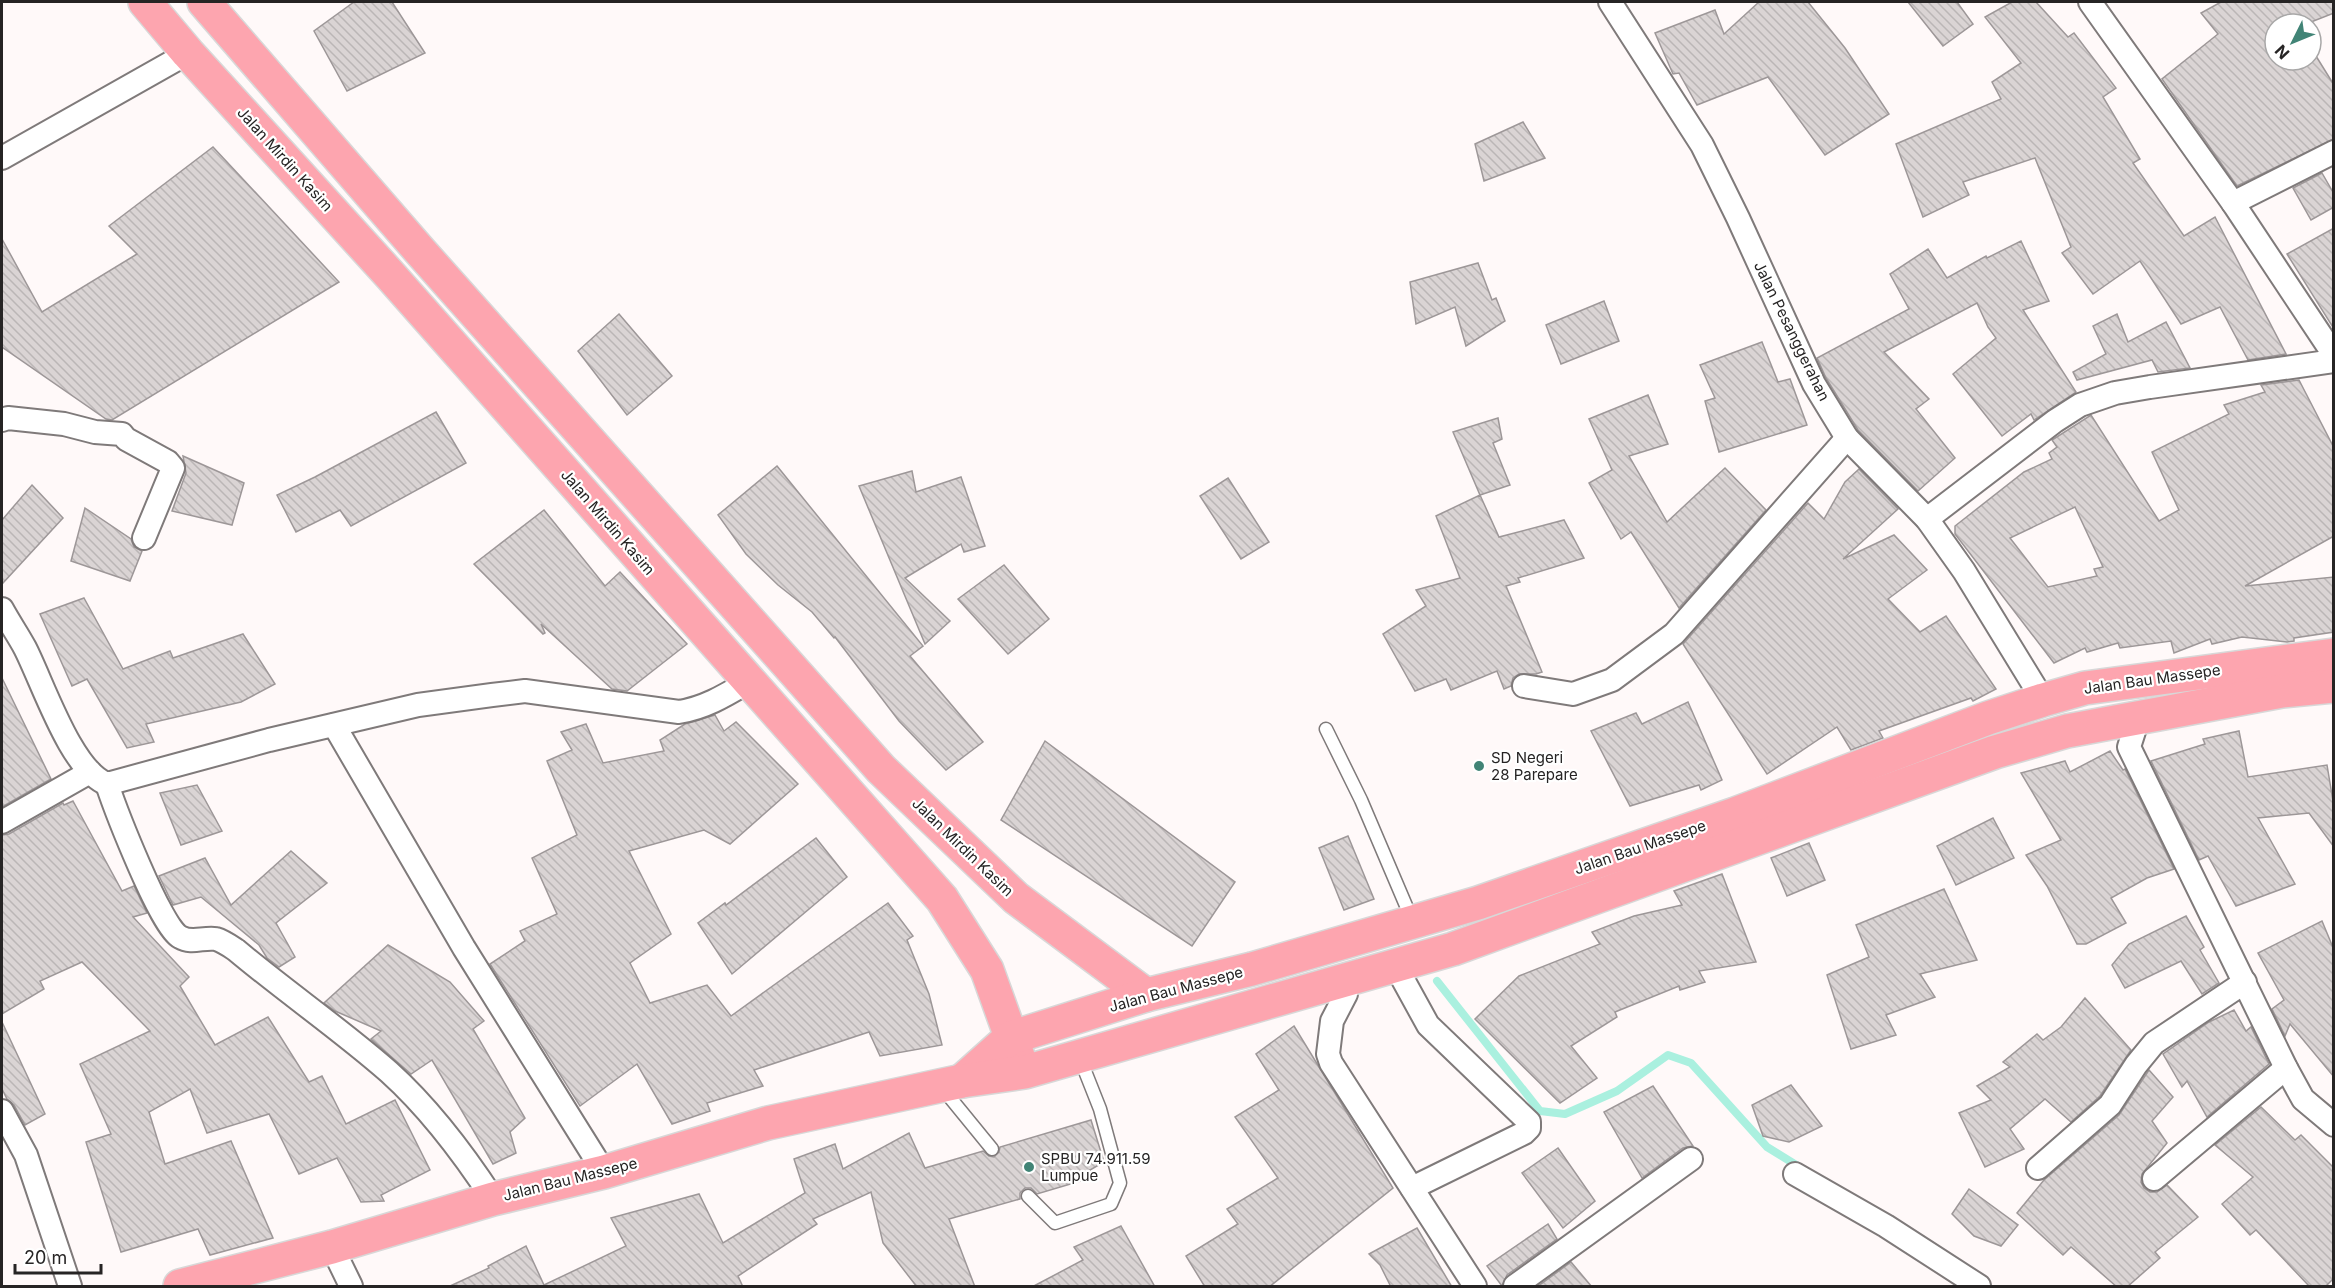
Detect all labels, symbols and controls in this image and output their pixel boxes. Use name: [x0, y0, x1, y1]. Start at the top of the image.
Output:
north arrow: [2263, 12, 2323, 72]
text: N: [2271, 41, 2294, 64]
street label: Jalan Mirdin Kasim: [233, 103, 337, 215]
street label: Jalan Pesanggerahan: [1750, 258, 1834, 404]
street label: Jalan Mirdin Kasim: [557, 465, 659, 579]
street label: Jalan Bau Massepe: [2082, 660, 2222, 698]
place label: SD Negeri 28 Parepare: [1491, 748, 1578, 784]
marker: SD Negeri 28 Parepare: [1472, 759, 1486, 773]
street label: Jalan Mirdin Kasim: [908, 794, 1018, 900]
street label: Jalan Bau Massepe: [1572, 816, 1708, 878]
street label: Jalan Bau Massepe: [1107, 962, 1245, 1016]
place label: SPBU 74.911.59 Lumpue: [1041, 1149, 1150, 1185]
street label: Jalan Bau Massepe: [501, 1153, 639, 1205]
marker: SPBU 74.911.59 Lumpue: [1022, 1160, 1036, 1174]
scale bar: [15, 1237, 100, 1275]
text: 20 m: [24, 1247, 67, 1268]

